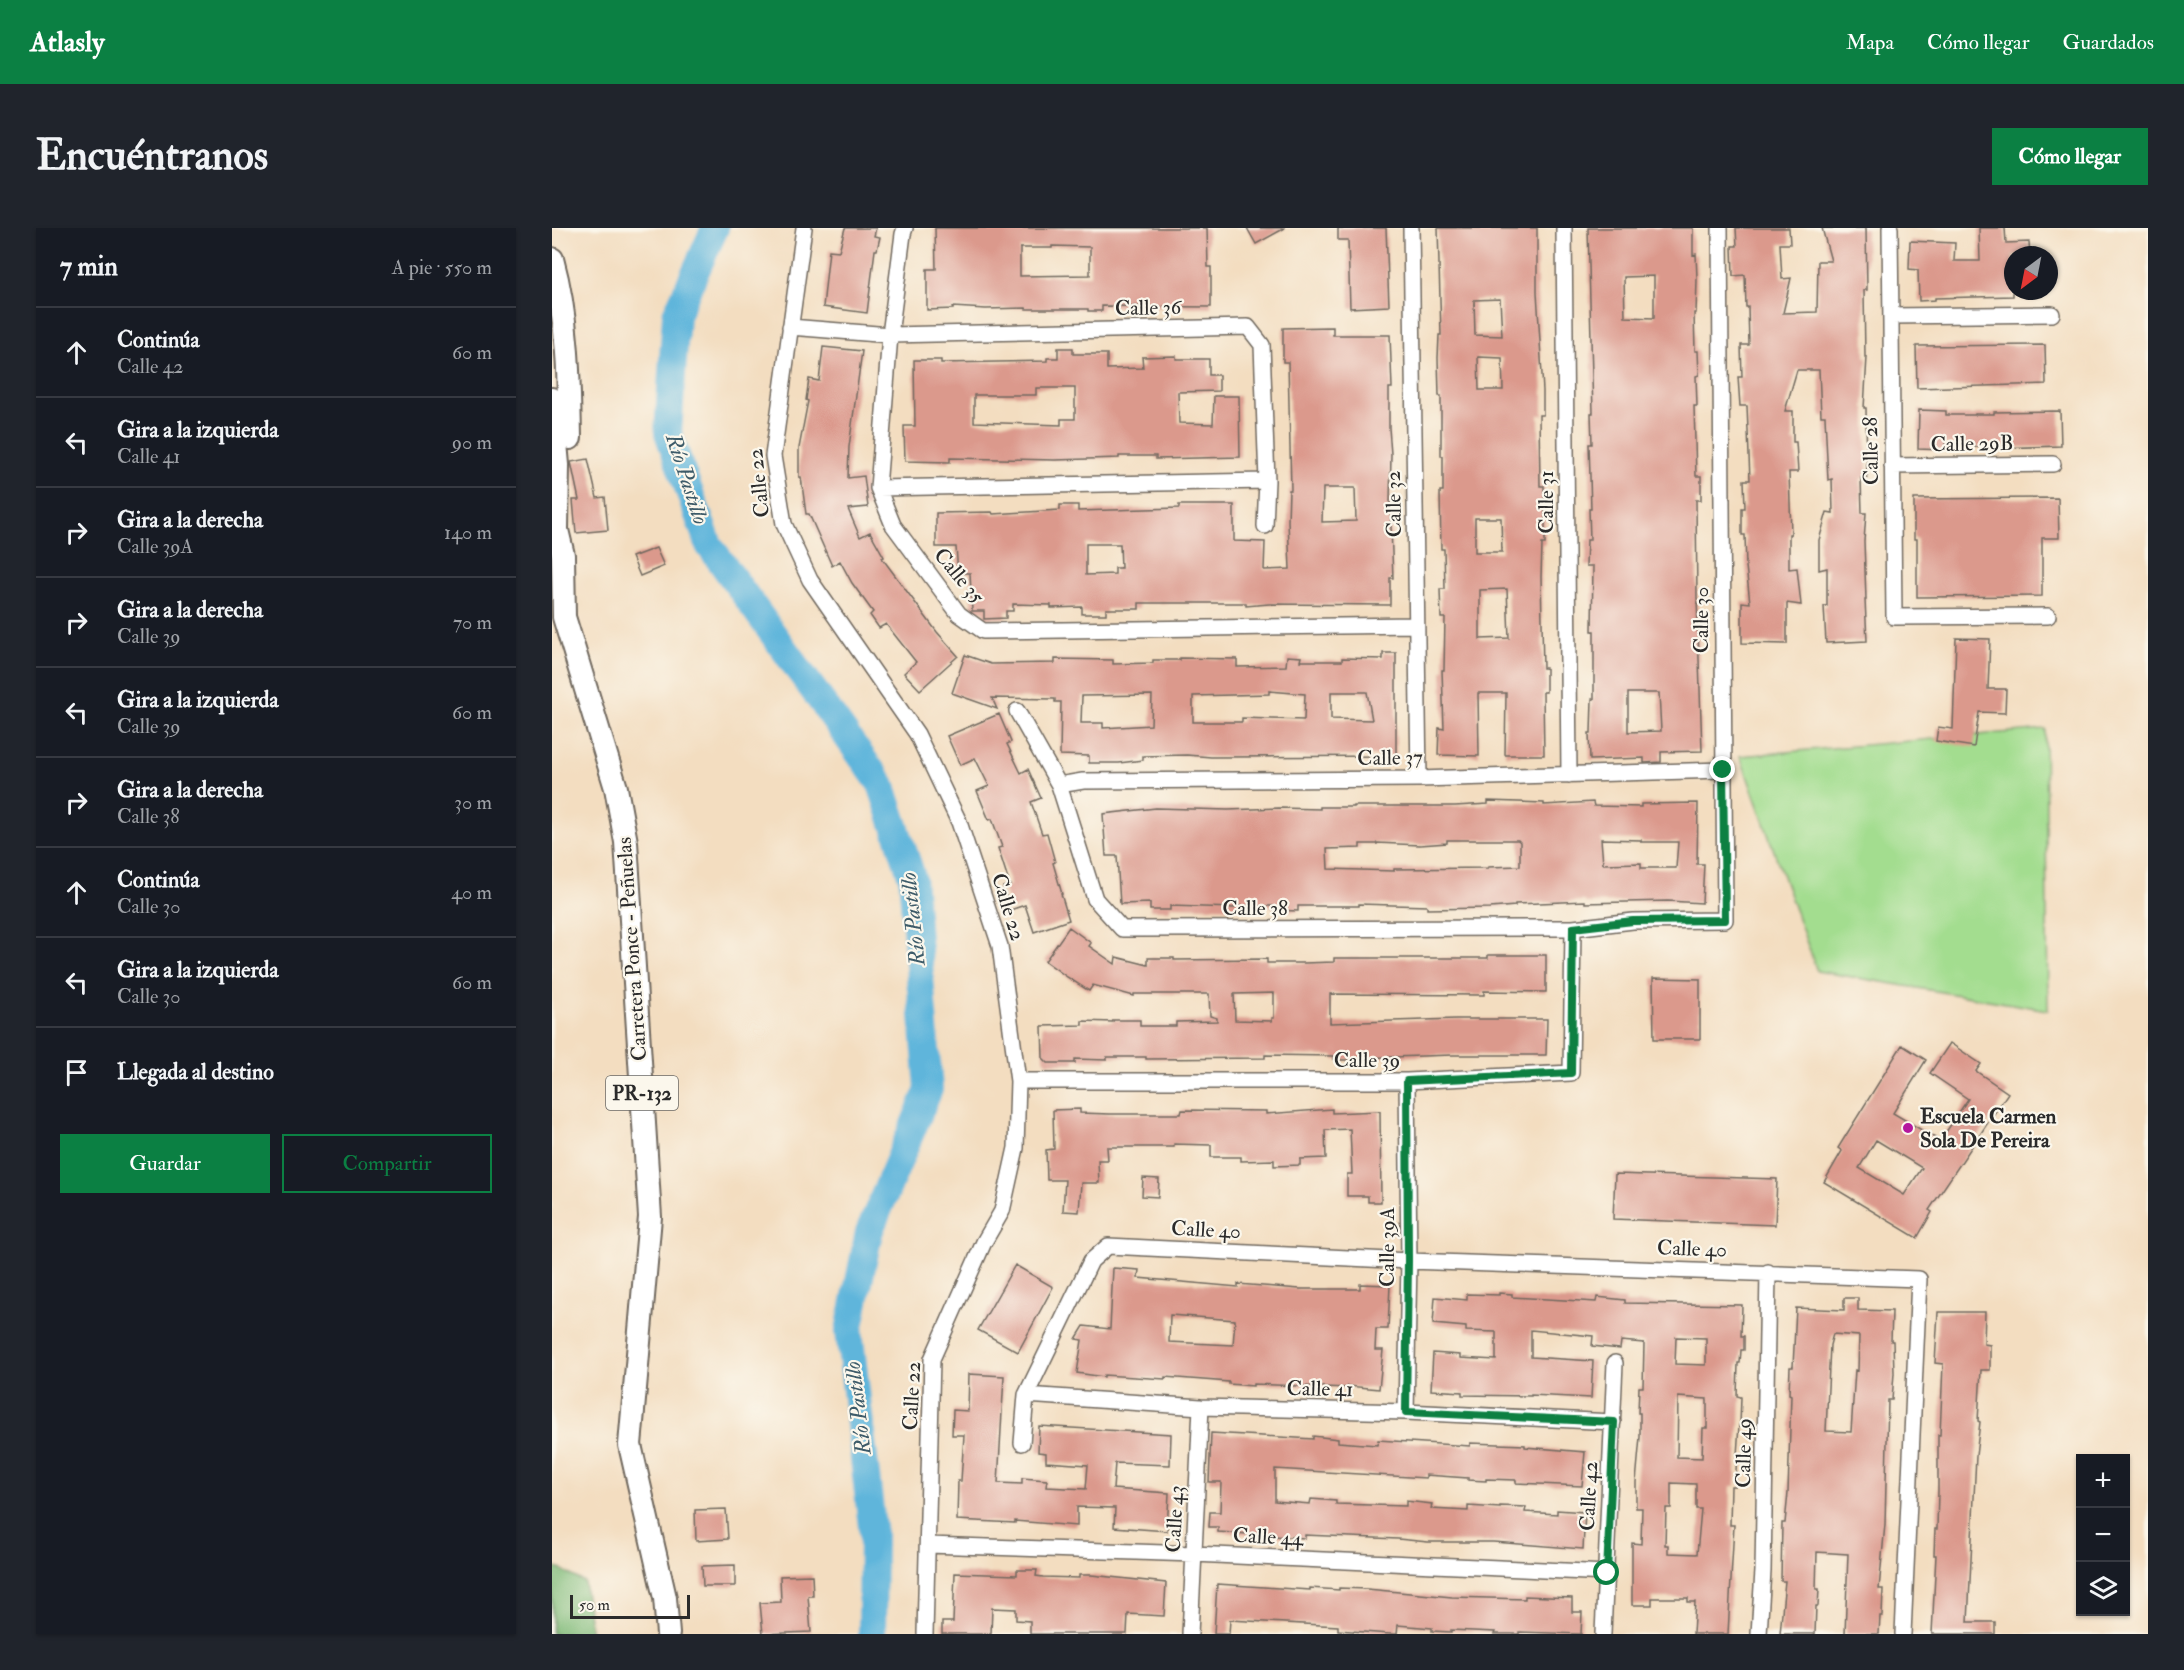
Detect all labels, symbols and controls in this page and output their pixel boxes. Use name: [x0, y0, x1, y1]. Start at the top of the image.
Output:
text: Atlasly: [30, 25, 104, 60]
text: Mapa: [1846, 29, 1894, 56]
text: Cómo llegar: [1927, 29, 2030, 56]
text: Guardados: [2063, 29, 2154, 56]
button: Cómo llegar: [1992, 128, 2148, 185]
text: Encuéntranos: [36, 130, 268, 182]
north arrow: [2004, 246, 2058, 300]
text: 7 min: [60, 251, 118, 283]
text: A pie · 550 m: [392, 255, 492, 280]
street label: Calle 36: [1115, 294, 1183, 322]
text: Continúa: [117, 326, 200, 354]
icon: ahead: [60, 336, 93, 369]
text: 60 m: [452, 340, 492, 365]
text: Calle 42: [117, 354, 183, 379]
text: Gira a la izquierda: [117, 416, 278, 444]
street label: Calle 28: [1857, 416, 1885, 485]
icon: left: [60, 426, 93, 459]
water label: Río Pastillo: [659, 429, 715, 528]
text: 90 m: [452, 430, 492, 455]
street label: Calle 29B: [1930, 430, 2014, 458]
text: Calle 41: [117, 444, 180, 469]
street label: Calle 22: [742, 447, 776, 519]
street label: Calle 31: [1533, 470, 1560, 534]
street label: Calle 32: [1380, 471, 1408, 537]
text: Gira a la derecha: [117, 506, 263, 534]
icon: right: [60, 516, 93, 549]
text: 140 m: [444, 520, 492, 545]
text: Calle 39A: [117, 534, 193, 559]
street label: Calle 35: [928, 542, 991, 610]
street label: Calle 30: [1688, 587, 1715, 653]
text: Gira a la derecha: [117, 596, 263, 624]
icon: right: [60, 606, 93, 639]
text: 70 m: [453, 610, 492, 635]
text: Calle 39: [117, 624, 180, 649]
text: Gira a la izquierda: [117, 686, 278, 714]
icon: left: [60, 696, 93, 729]
text: 60 m: [452, 700, 492, 725]
text: Calle 39: [117, 714, 180, 739]
street label: Calle 37: [1357, 744, 1423, 772]
route end: [1709, 756, 1735, 782]
text: Gira a la derecha: [117, 776, 263, 804]
icon: right: [60, 786, 93, 819]
text: 30 m: [454, 790, 492, 815]
text: Calle 38: [117, 804, 180, 829]
street label: Carretera Ponce - Peñuelas: [611, 836, 653, 1062]
text: Continúa: [117, 866, 200, 894]
street label: Calle 22: [985, 870, 1031, 944]
water label: Río Pastillo: [894, 871, 932, 968]
icon: ahead: [60, 876, 93, 909]
text: 40 m: [451, 880, 492, 905]
text: Calle 30: [117, 894, 180, 919]
street label: Calle 38: [1222, 895, 1288, 922]
text: Gira a la izquierda: [117, 956, 278, 984]
icon: left: [60, 966, 93, 999]
text: 60 m: [452, 970, 492, 995]
text: Calle 30: [117, 984, 180, 1009]
street label: Calle 39: [1334, 1047, 1400, 1074]
icon: arrive: [60, 1056, 93, 1089]
text: Llegada al destino: [117, 1058, 274, 1086]
road number: PR-132: [606, 1076, 678, 1110]
place label: Escuela Carmen Sola De Pereira: [1920, 1103, 2057, 1154]
marker: Escuela Carmen Sola De Pereira: [1901, 1121, 1915, 1135]
button: Guardar: [60, 1134, 270, 1193]
button: Compartir: [282, 1134, 492, 1193]
street label: Calle 39A: [1374, 1207, 1401, 1287]
street label: Calle 40: [1170, 1215, 1242, 1245]
street label: Calle 40: [1657, 1234, 1727, 1264]
water label: Río Pastillo: [838, 1360, 878, 1457]
street label: Calle 22: [897, 1361, 927, 1431]
street label: Calle 41: [1286, 1375, 1354, 1403]
street label: Calle 49: [1730, 1418, 1758, 1488]
map controls: [2076, 1454, 2130, 1616]
button: +: [2076, 1454, 2130, 1508]
street label: Calle 42: [1574, 1460, 1604, 1532]
street label: Calle 43: [1160, 1485, 1190, 1553]
button: −: [2076, 1508, 2130, 1562]
street label: Calle 44: [1232, 1522, 1306, 1552]
route start: [1593, 1559, 1619, 1585]
button: layers: [2076, 1562, 2130, 1616]
scale bar: [570, 1592, 690, 1620]
text: 50 m: [579, 1595, 610, 1615]

